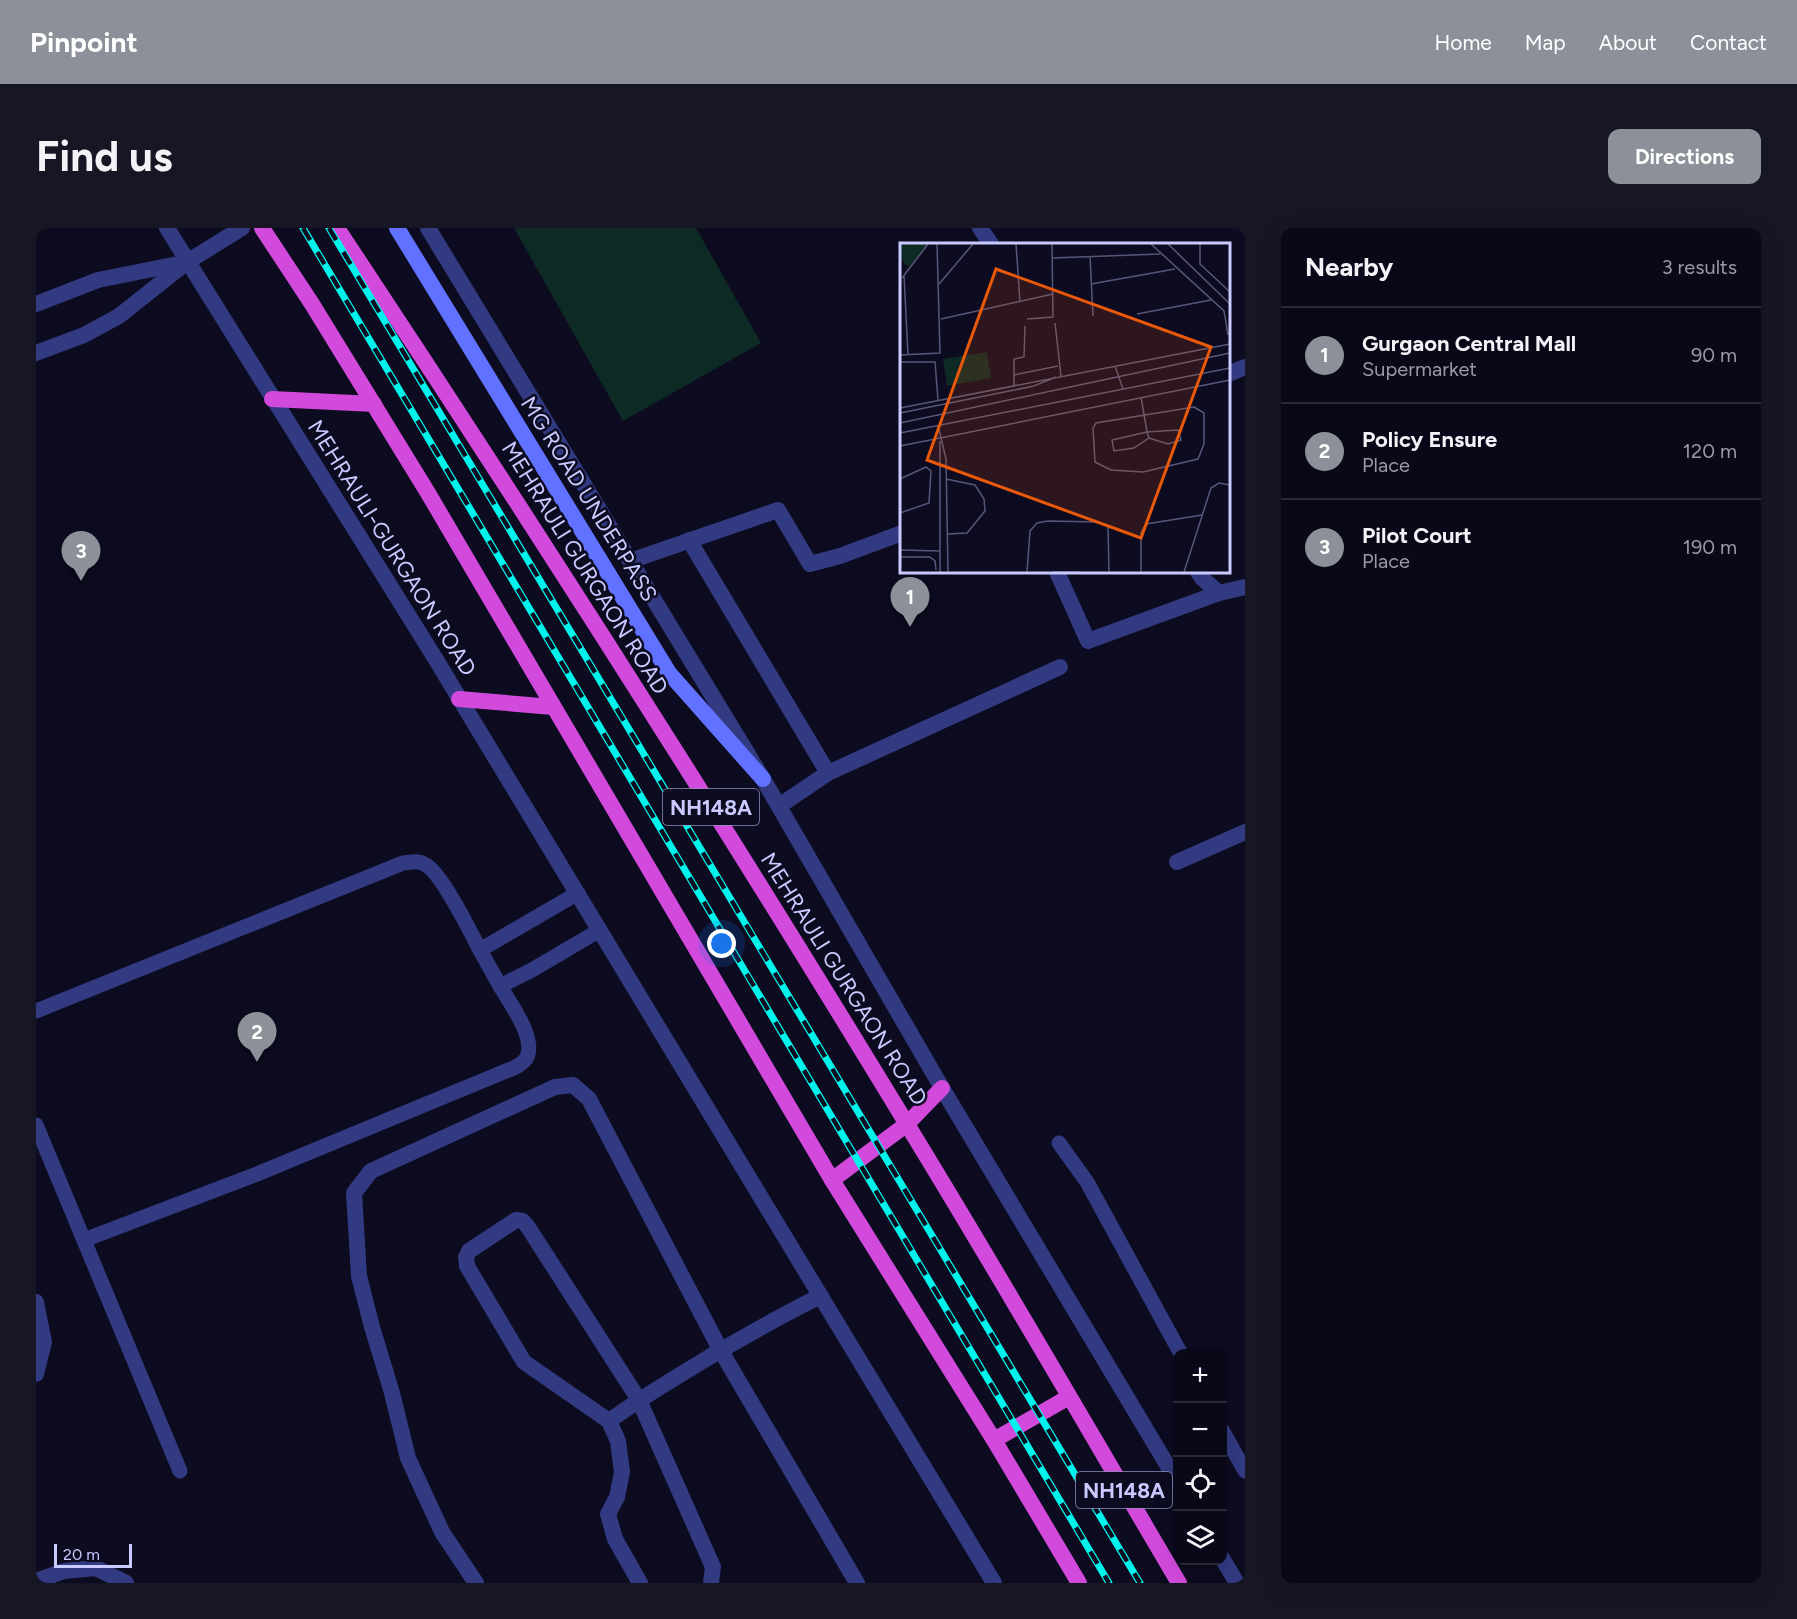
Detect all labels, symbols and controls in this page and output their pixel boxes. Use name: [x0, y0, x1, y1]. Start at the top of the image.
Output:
text: Pinpoint: [30, 25, 138, 59]
text: Home: [1435, 30, 1492, 55]
text: Map: [1525, 30, 1566, 55]
text: About: [1599, 30, 1657, 55]
text: Contact: [1690, 30, 1767, 55]
button: Directions: [1608, 129, 1761, 184]
text: Find us: [36, 131, 173, 182]
inset map: [900, 243, 1230, 573]
text: Nearby: [1305, 251, 1393, 283]
text: 3 results: [1662, 255, 1737, 279]
text: Gurgaon Central Mall: [1362, 330, 1576, 357]
text: 1: [1320, 343, 1329, 367]
text: 90 m: [1691, 343, 1737, 367]
text: Supermarket: [1362, 357, 1477, 381]
street label: MG ROAD UNDERPASS: [515, 392, 663, 606]
street label: MEHRAULI-GURGAON ROAD: [302, 415, 482, 681]
text: Policy Ensure: [1362, 426, 1497, 453]
street label: MEHRAULI GURGAON ROAD: [496, 437, 674, 699]
text: 2: [1319, 439, 1330, 463]
text: 120 m: [1683, 439, 1737, 463]
text: Place: [1362, 453, 1410, 477]
text: Pilot Court: [1362, 522, 1472, 549]
pin: 3: [62, 532, 100, 581]
text: 3: [1319, 535, 1330, 559]
text: 190 m: [1683, 535, 1737, 559]
text: Place: [1362, 549, 1410, 573]
pin: 1: [890, 578, 930, 627]
road number: NH148A: [663, 789, 759, 825]
street label: MEHRAULI GURGAON ROAD: [755, 848, 933, 1110]
your location: [707, 929, 736, 958]
pin: 2: [238, 1012, 276, 1062]
map controls: [1173, 1349, 1227, 1565]
button: +: [1173, 1349, 1227, 1403]
button: −: [1173, 1403, 1227, 1457]
button: locate: [1173, 1457, 1227, 1511]
road number: NH148A: [1076, 1472, 1172, 1508]
button: layers: [1173, 1511, 1227, 1565]
scale bar: [54, 1541, 132, 1568]
text: 20 m: [63, 1545, 100, 1564]

